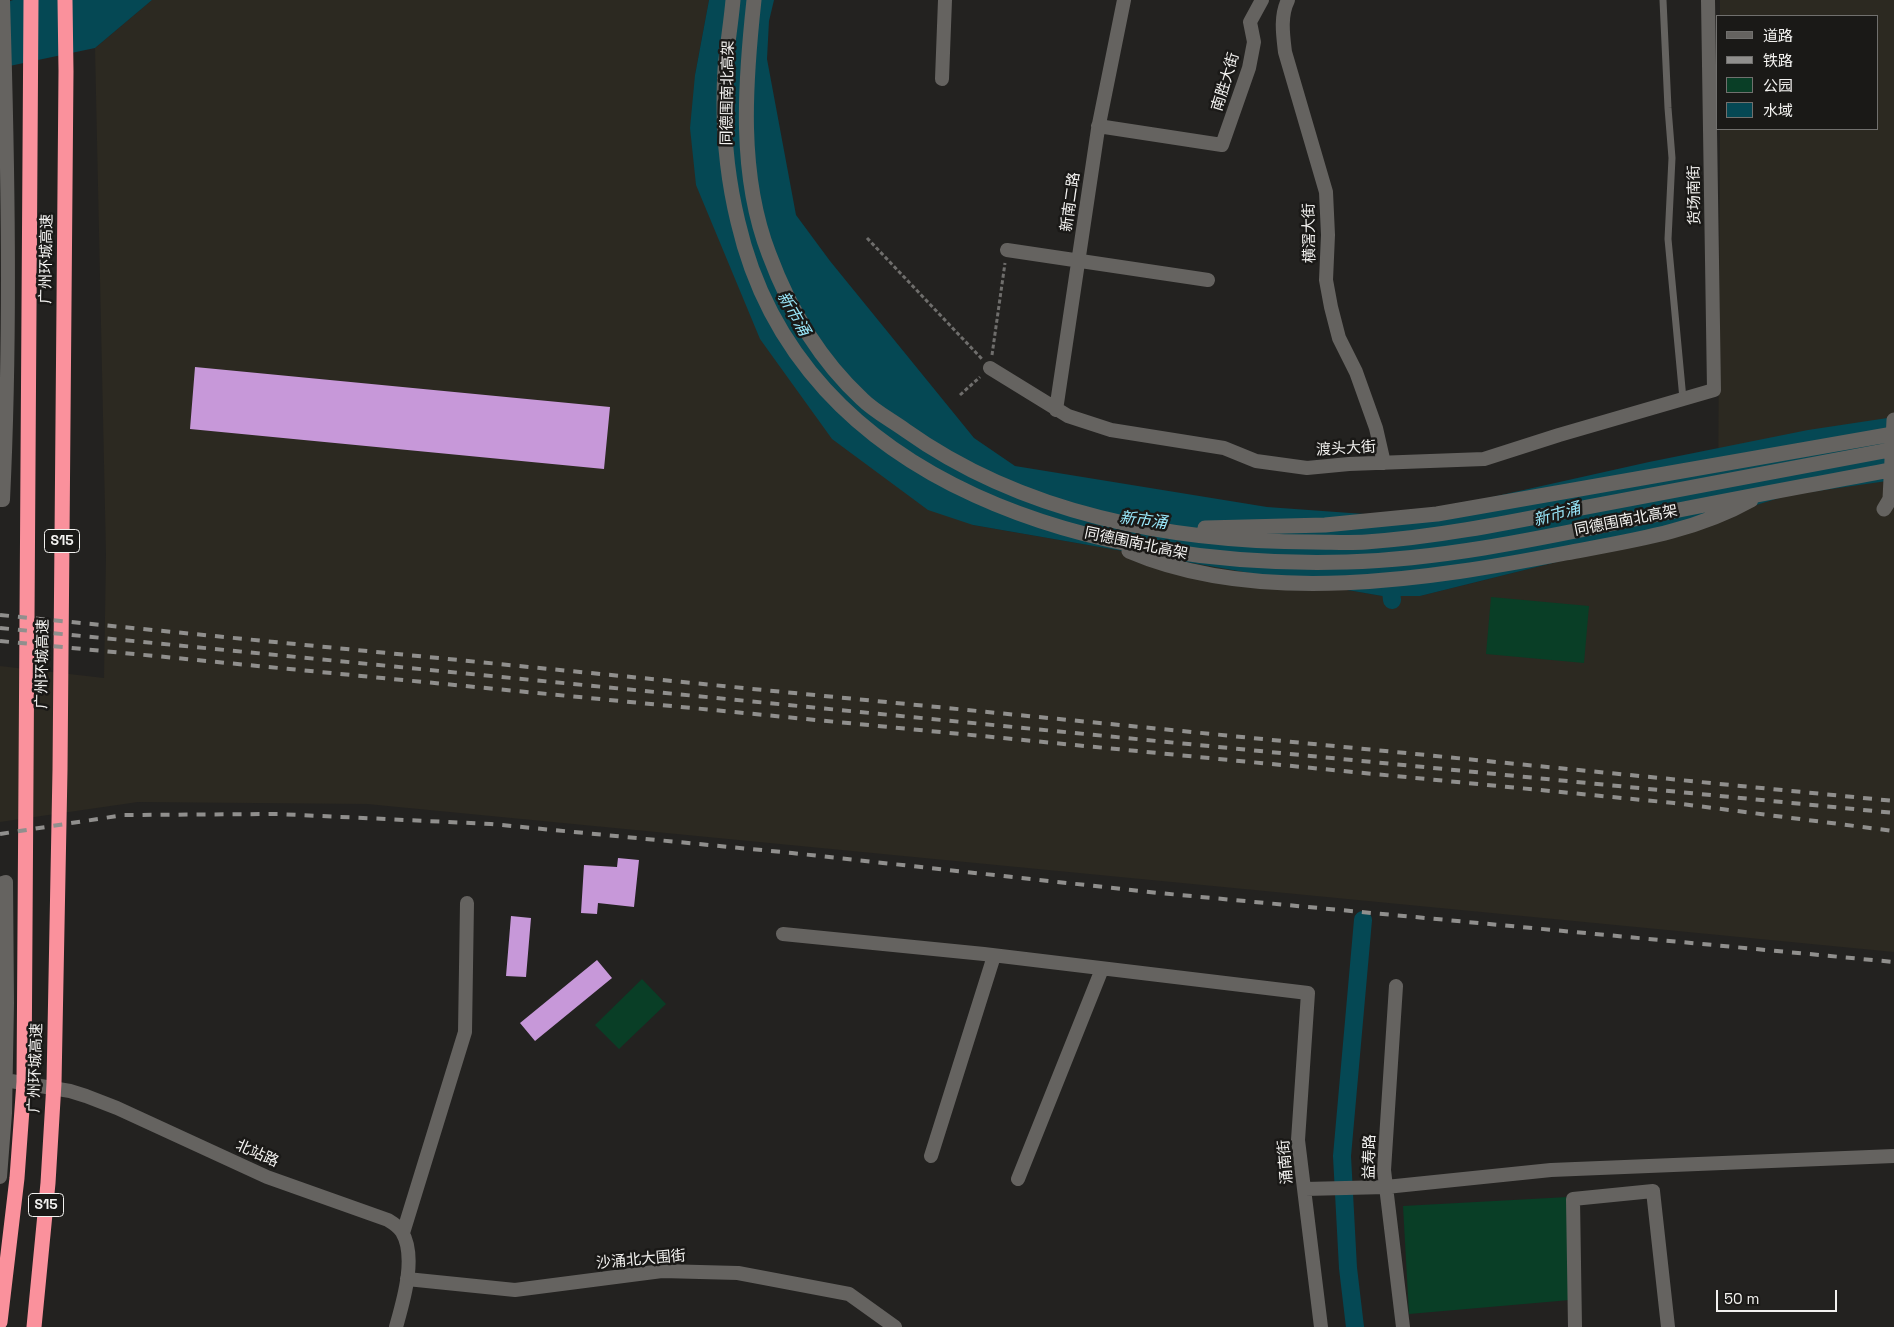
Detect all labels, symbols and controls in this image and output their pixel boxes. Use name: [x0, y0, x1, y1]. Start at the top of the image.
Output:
legend: [1716, 15, 1879, 130]
text: 道路: [1763, 26, 1793, 45]
street label: 同德围南北高架: [718, 40, 738, 146]
street label: 南胜大街: [1209, 51, 1243, 113]
text: 铁路: [1763, 51, 1793, 70]
text: 公园: [1763, 76, 1793, 95]
text: 水域: [1763, 101, 1793, 120]
street label: 货场南街: [1685, 165, 1705, 225]
street label: 新南二路: [1058, 171, 1084, 233]
street label: 横滘大街: [1300, 203, 1320, 263]
street label: 广州环城高速: [37, 214, 57, 304]
water label: 新市涌: [773, 288, 813, 340]
street label: 渡头大街: [1316, 438, 1376, 460]
water label: 新市涌: [1531, 499, 1583, 531]
street label: 同德围南北高架: [1573, 502, 1679, 540]
water label: 新市涌: [1118, 509, 1168, 533]
street label: 同德围南北高架: [1083, 524, 1189, 564]
road number: S15: [44, 530, 80, 552]
street label: 广州环城高速: [33, 619, 53, 709]
street label: 广州环城高速: [25, 1023, 47, 1113]
street label: 益寿路: [1361, 1134, 1379, 1180]
street label: 北站路: [233, 1137, 281, 1171]
street label: 涌南街: [1275, 1139, 1297, 1185]
road number: S15: [28, 1194, 64, 1216]
street label: 沙涌北大围街: [595, 1247, 687, 1273]
scale bar: [1719, 1280, 1840, 1312]
text: 50 m: [1724, 1289, 1759, 1308]

